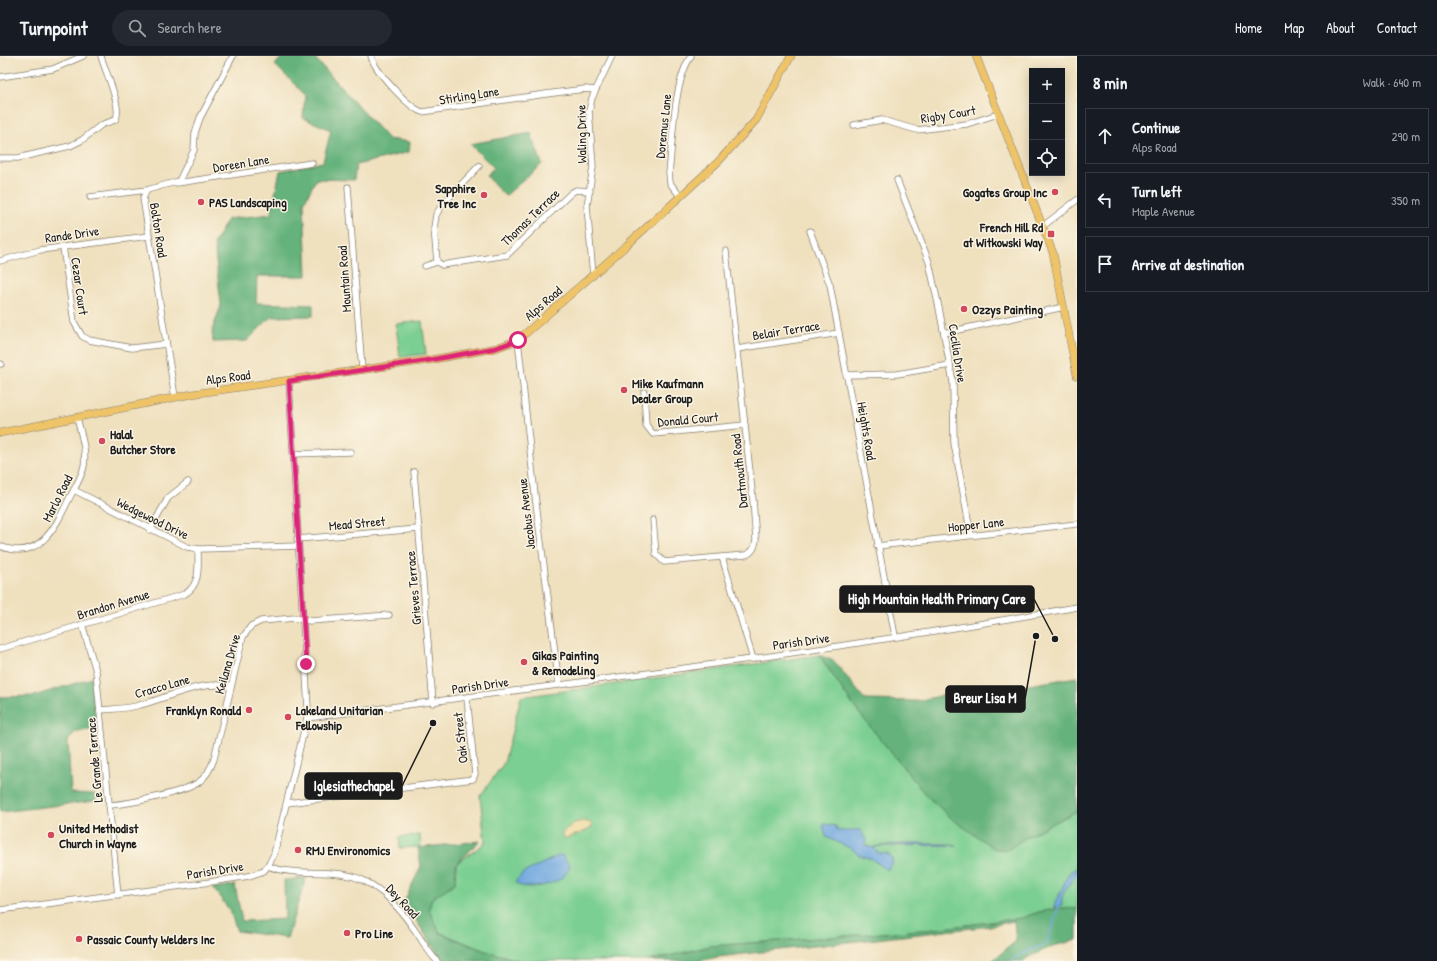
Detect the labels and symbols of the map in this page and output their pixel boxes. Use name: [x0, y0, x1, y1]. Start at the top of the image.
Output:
street label: Stirling Lane: [438, 81, 500, 109]
street label: Doremus Lane: [651, 93, 675, 159]
street label: Rigby Court: [919, 101, 977, 127]
street label: Waling Drive: [571, 105, 591, 163]
street label: Doreen Lane: [212, 150, 270, 176]
place label: Sapphire Tree Inc: [435, 179, 477, 212]
place label: Gogates Group Inc: [963, 183, 1048, 202]
street label: Thomas Terrace: [497, 184, 563, 250]
marker: Gogates Group Inc: [1050, 187, 1060, 197]
marker: Sapphire Tree Inc: [479, 190, 489, 200]
place label: PAS Landscaping: [209, 193, 287, 212]
marker: PAS Landscaping: [196, 197, 206, 207]
street label: Bolton Road: [146, 201, 172, 259]
place label: French Hill Rd at Witkowski Way: [963, 218, 1044, 252]
street label: Rande Drive: [44, 221, 100, 247]
marker: French Hill Rd at Witkowski Way: [1046, 229, 1056, 239]
street label: Mountain Road: [333, 245, 355, 313]
street label: Cezar Court: [67, 256, 93, 316]
street label: Alps Road: [520, 282, 566, 324]
place label: Ozzys Painting: [972, 300, 1043, 319]
marker: Ozzys Painting: [959, 304, 969, 314]
street label: Belair Terrace: [751, 316, 821, 344]
street label: Cecilia Drive: [944, 322, 972, 384]
route start: [509, 331, 527, 349]
street label: Alps Road: [205, 365, 251, 389]
place label: Mike Kaufmann Dealer Group: [632, 374, 704, 408]
marker: Mike Kaufmann Dealer Group: [619, 385, 629, 395]
street label: Heights Road: [853, 400, 881, 462]
street label: Donald Court: [657, 407, 720, 431]
place label: Halal Butcher Store: [110, 425, 177, 458]
street label: Dartmouth Road: [726, 433, 752, 509]
marker: Halal Butcher Store: [97, 436, 107, 446]
street label: Marlo Road: [37, 471, 77, 525]
street label: Jacobus Avenue: [513, 477, 539, 551]
street label: Wedgewood Drive: [114, 493, 192, 543]
street label: Mead Street: [328, 512, 386, 534]
street label: Hopper Lane: [947, 512, 1005, 536]
street label: Grieves Terrace: [401, 550, 425, 626]
street label: Brandon Avenue: [75, 584, 151, 624]
callout: High Mountain Health Primary Care: [840, 586, 1034, 612]
text: High Mountain Health Primary Care: [848, 589, 1026, 610]
street label: Parish Drive: [771, 628, 831, 654]
street label: Keilana Drive: [210, 632, 244, 696]
place label: Gikas Painting & Remodeling: [532, 646, 599, 680]
route end: [297, 655, 315, 673]
marker: Gikas Painting & Remodeling: [519, 657, 529, 667]
street label: Cracco Lane: [132, 670, 192, 702]
street label: Parish Drive: [450, 672, 510, 698]
callout: Breur Lisa M: [946, 686, 1025, 712]
text: Breur Lisa M: [953, 688, 1017, 707]
place label: Franklyn Ronald: [165, 701, 242, 720]
place label: Lakeland Unitarian Fellowship: [295, 701, 384, 735]
marker: Franklyn Ronald: [244, 705, 254, 715]
street label: Oak Street: [448, 711, 472, 764]
marker: Lakeland Unitarian Fellowship: [283, 712, 293, 722]
street label: Le Grande Terrace: [81, 717, 107, 803]
callout: Iglesiathechapel: [305, 773, 402, 799]
text: Iglesiathechapel: [313, 776, 395, 797]
place label: United Methodist Church in Wayne: [59, 819, 139, 853]
marker: United Methodist Church in Wayne: [46, 830, 56, 840]
place label: RMJ Environomics: [306, 841, 390, 859]
marker: RMJ Environomics: [293, 845, 303, 855]
street label: Parish Drive: [185, 857, 245, 883]
street label: Dey Road: [382, 880, 424, 922]
place label: Pro Line: [355, 924, 394, 942]
marker: Pro Line: [342, 928, 352, 938]
place label: Passaic County Welders Inc: [87, 930, 216, 949]
marker: Passaic County Welders Inc: [74, 934, 84, 944]

